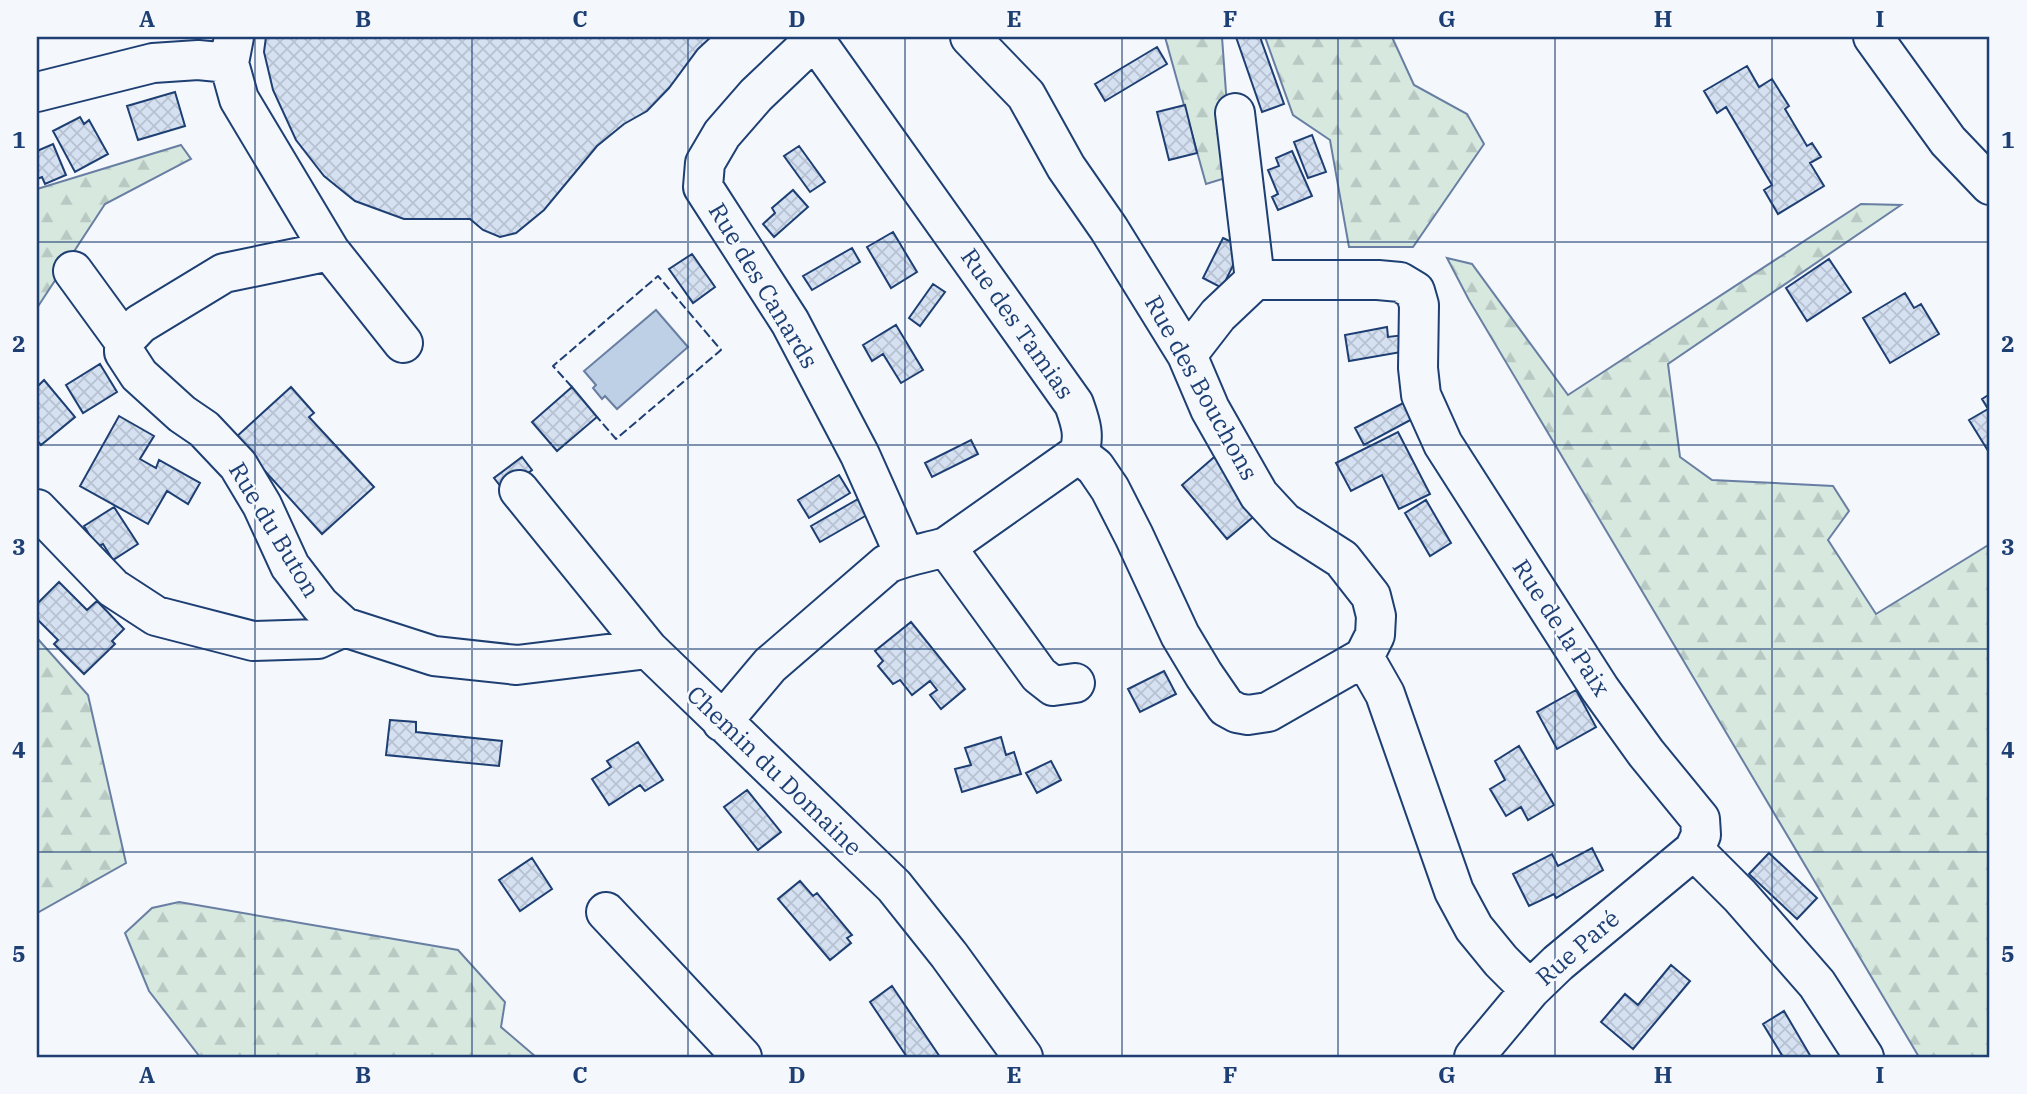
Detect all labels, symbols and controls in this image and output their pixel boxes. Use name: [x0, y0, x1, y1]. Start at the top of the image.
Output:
text: A: [139, 3, 155, 33]
text: B: [355, 3, 371, 33]
text: C: [572, 3, 588, 33]
text: D: [788, 3, 806, 33]
text: E: [1006, 3, 1022, 33]
text: F: [1223, 3, 1237, 33]
text: G: [1438, 3, 1456, 33]
text: H: [1654, 3, 1672, 33]
text: I: [1876, 3, 1884, 33]
text: 1: [12, 124, 26, 154]
text: 1: [2001, 124, 2015, 154]
street label: Rue des Canards: [702, 197, 826, 374]
street label: Rue des Tamias: [954, 242, 1082, 405]
street label: Rue des Bouchons: [1138, 289, 1266, 486]
text: 2: [12, 328, 26, 358]
text: 2: [2001, 328, 2015, 358]
street label: Rue du Buton: [222, 456, 328, 603]
text: 3: [12, 531, 26, 561]
text: 3: [2001, 531, 2015, 561]
street label: Rue de la Paix: [1506, 553, 1618, 702]
street label: Chemin du Domaine: [680, 678, 869, 862]
text: 4: [12, 734, 26, 764]
text: 4: [2001, 734, 2015, 764]
street label: Rue Paré: [1529, 902, 1626, 992]
text: 5: [12, 938, 26, 968]
text: 5: [2001, 938, 2015, 968]
text: A: [139, 1059, 155, 1089]
text: B: [355, 1059, 371, 1089]
text: C: [572, 1059, 588, 1089]
text: D: [788, 1059, 806, 1089]
text: E: [1006, 1059, 1022, 1089]
text: F: [1223, 1059, 1237, 1089]
text: G: [1438, 1059, 1456, 1089]
text: H: [1654, 1059, 1672, 1089]
text: I: [1876, 1059, 1884, 1089]

